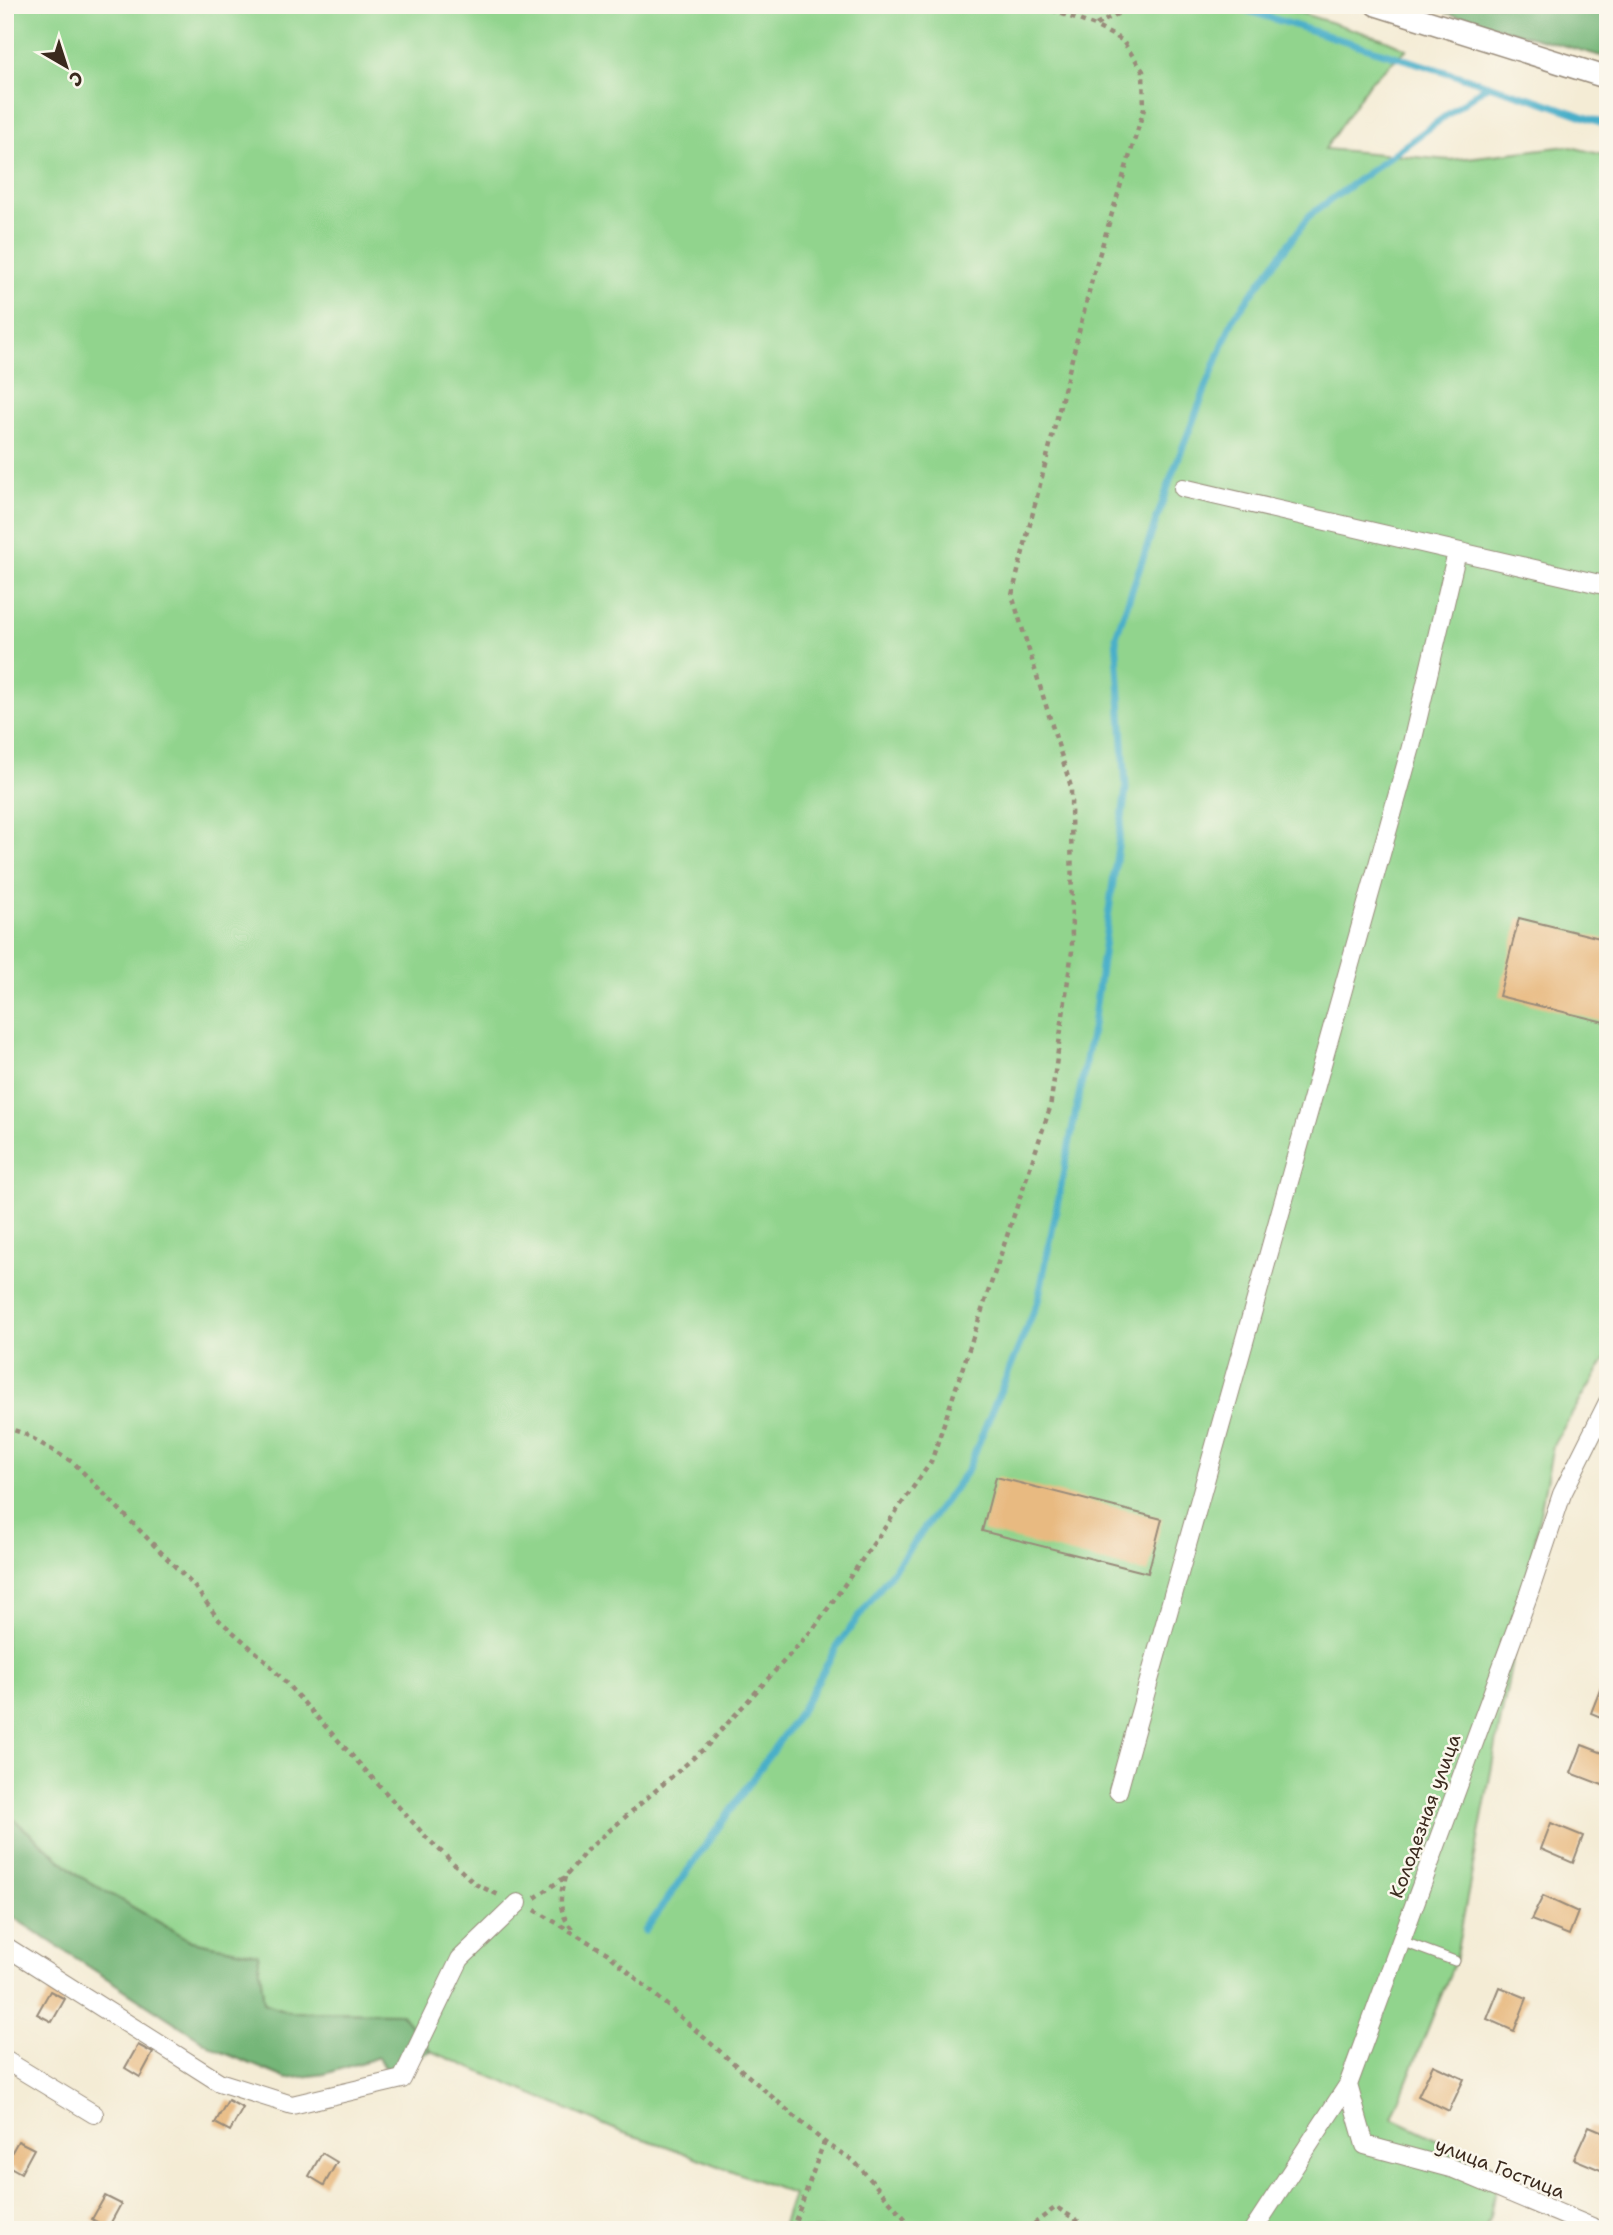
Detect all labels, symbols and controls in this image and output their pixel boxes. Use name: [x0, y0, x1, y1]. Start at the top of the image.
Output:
north arrow: [32, 32, 102, 102]
text: С: [64, 65, 89, 92]
street label: Колодезная улица: [1384, 1730, 1466, 1902]
street label: улица Гостица: [1431, 2132, 1569, 2204]

